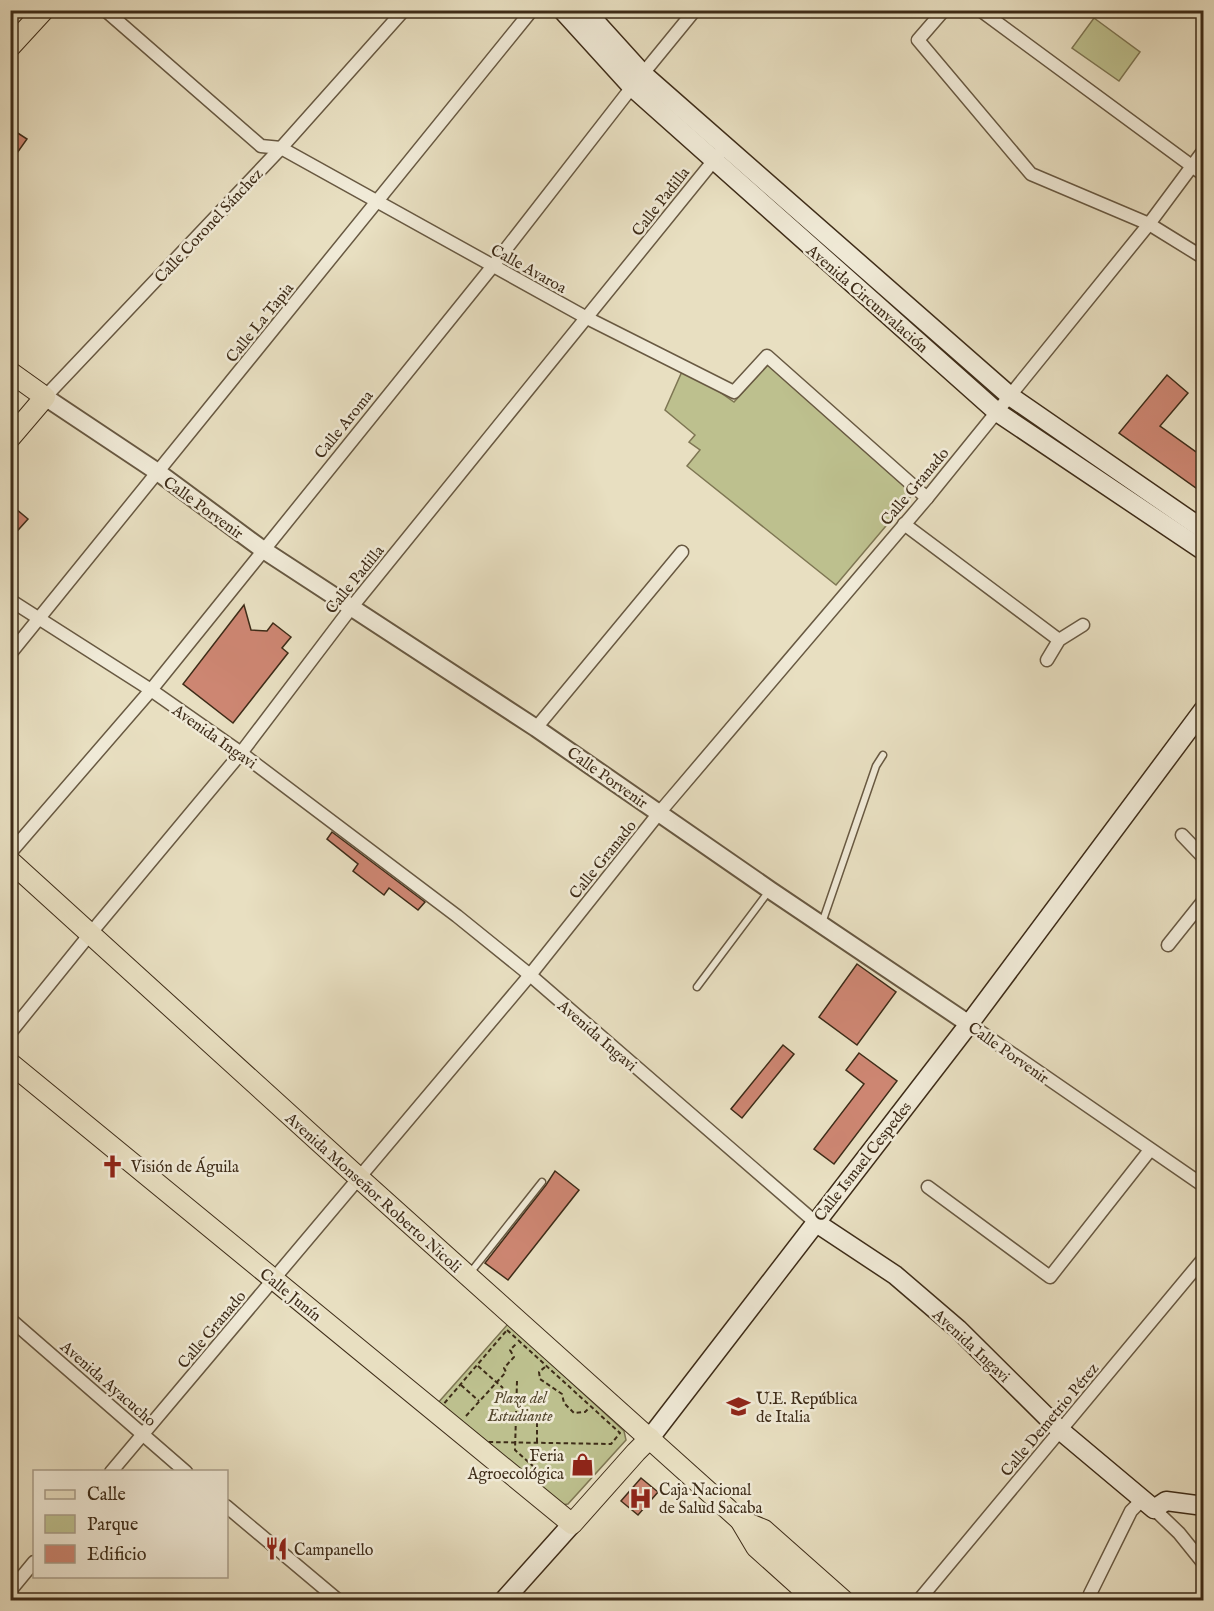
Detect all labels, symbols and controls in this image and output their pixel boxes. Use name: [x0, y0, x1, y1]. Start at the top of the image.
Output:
street label: Calle Padilla: [628, 164, 695, 241]
street label: Calle Coronel Sánchez: [151, 165, 268, 288]
street label: Avenida Circunvalación: [801, 240, 932, 358]
street label: Calle Avaroa: [487, 241, 570, 299]
street label: Calle La Tapia: [222, 279, 299, 367]
street label: Calle Aroma: [311, 387, 378, 464]
street label: Calle Granado: [877, 444, 954, 530]
street label: Calle Porvenir: [159, 473, 247, 544]
street label: Calle Padilla: [322, 542, 389, 619]
street label: Avenida Ingavi: [167, 701, 260, 774]
street label: Calle Porvenir: [562, 743, 651, 814]
street label: Calle Granado: [566, 816, 642, 904]
street label: Avenida Ingavi: [552, 996, 641, 1076]
street label: Calle Porvenir: [963, 1018, 1052, 1089]
street label: Calle Ismael Cespedes: [811, 1098, 917, 1226]
street label: Avenida Monseñor Roberto Nicoli: [280, 1108, 465, 1278]
church icon: Visión de Águila: [100, 1153, 126, 1179]
place label: Visión de Águila: [130, 1156, 239, 1178]
street label: Calle Junín: [255, 1265, 325, 1327]
street label: Calle Granado: [174, 1287, 251, 1373]
street label: Avenida Ingavi: [927, 1305, 1014, 1387]
street label: Avenida Ayacucho: [55, 1337, 160, 1432]
street label: Calle Demetrio Pérez: [997, 1359, 1104, 1481]
park label: Plaza del Estudiante: [487, 1389, 553, 1427]
place label: U.E. República de Italia: [756, 1390, 858, 1428]
school or university icon: U.E. República de Italia: [725, 1394, 751, 1420]
place label: Feria Agroecológica: [467, 1447, 564, 1485]
shop icon: Feria Agroecológica: [569, 1451, 595, 1477]
legend: [33, 1470, 228, 1578]
place label: Caja Nacional de Salud Sacaba: [659, 1481, 763, 1519]
text: Calle: [87, 1484, 126, 1507]
hospital icon: Caja Nacional de Salud Sacaba: [628, 1485, 654, 1511]
text: Parque: [87, 1514, 138, 1537]
restaurant icon: Campanello: [263, 1536, 289, 1562]
place label: Campanello: [294, 1541, 374, 1561]
text: Edificio: [87, 1544, 147, 1567]

